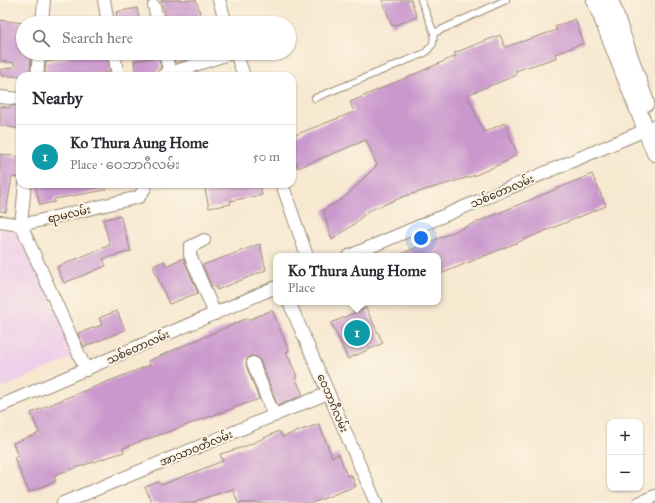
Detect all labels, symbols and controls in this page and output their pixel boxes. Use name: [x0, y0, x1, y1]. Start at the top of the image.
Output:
search box: [16, 16, 296, 60]
icon: search: [30, 27, 52, 49]
text: Search here: [62, 29, 133, 47]
text: Nearby: [32, 88, 83, 109]
text: Ko Thura Aung Home: [70, 134, 209, 152]
text: 1: [42, 149, 48, 165]
text: 50 m: [253, 149, 280, 165]
text: Place · ဝေဘာဂီလမ်း: [70, 157, 180, 173]
street label: သစ်တောလမ်း: [468, 171, 536, 211]
street label: ရာမလမ်း: [46, 202, 92, 228]
your location: [411, 228, 431, 248]
popup: [273, 253, 441, 305]
text: Ko Thura Aung Home: [288, 262, 426, 280]
text: Place: [288, 280, 315, 296]
pin: 1: [344, 318, 370, 348]
street label: သစ်တောလမ်း: [104, 327, 172, 367]
street label: ဝေဘာဂီလမ်း: [314, 371, 352, 435]
map controls: [607, 419, 643, 491]
button: +: [607, 419, 643, 455]
street label: အာသာဝတီလမ်း: [157, 427, 235, 469]
button: −: [607, 455, 643, 491]

